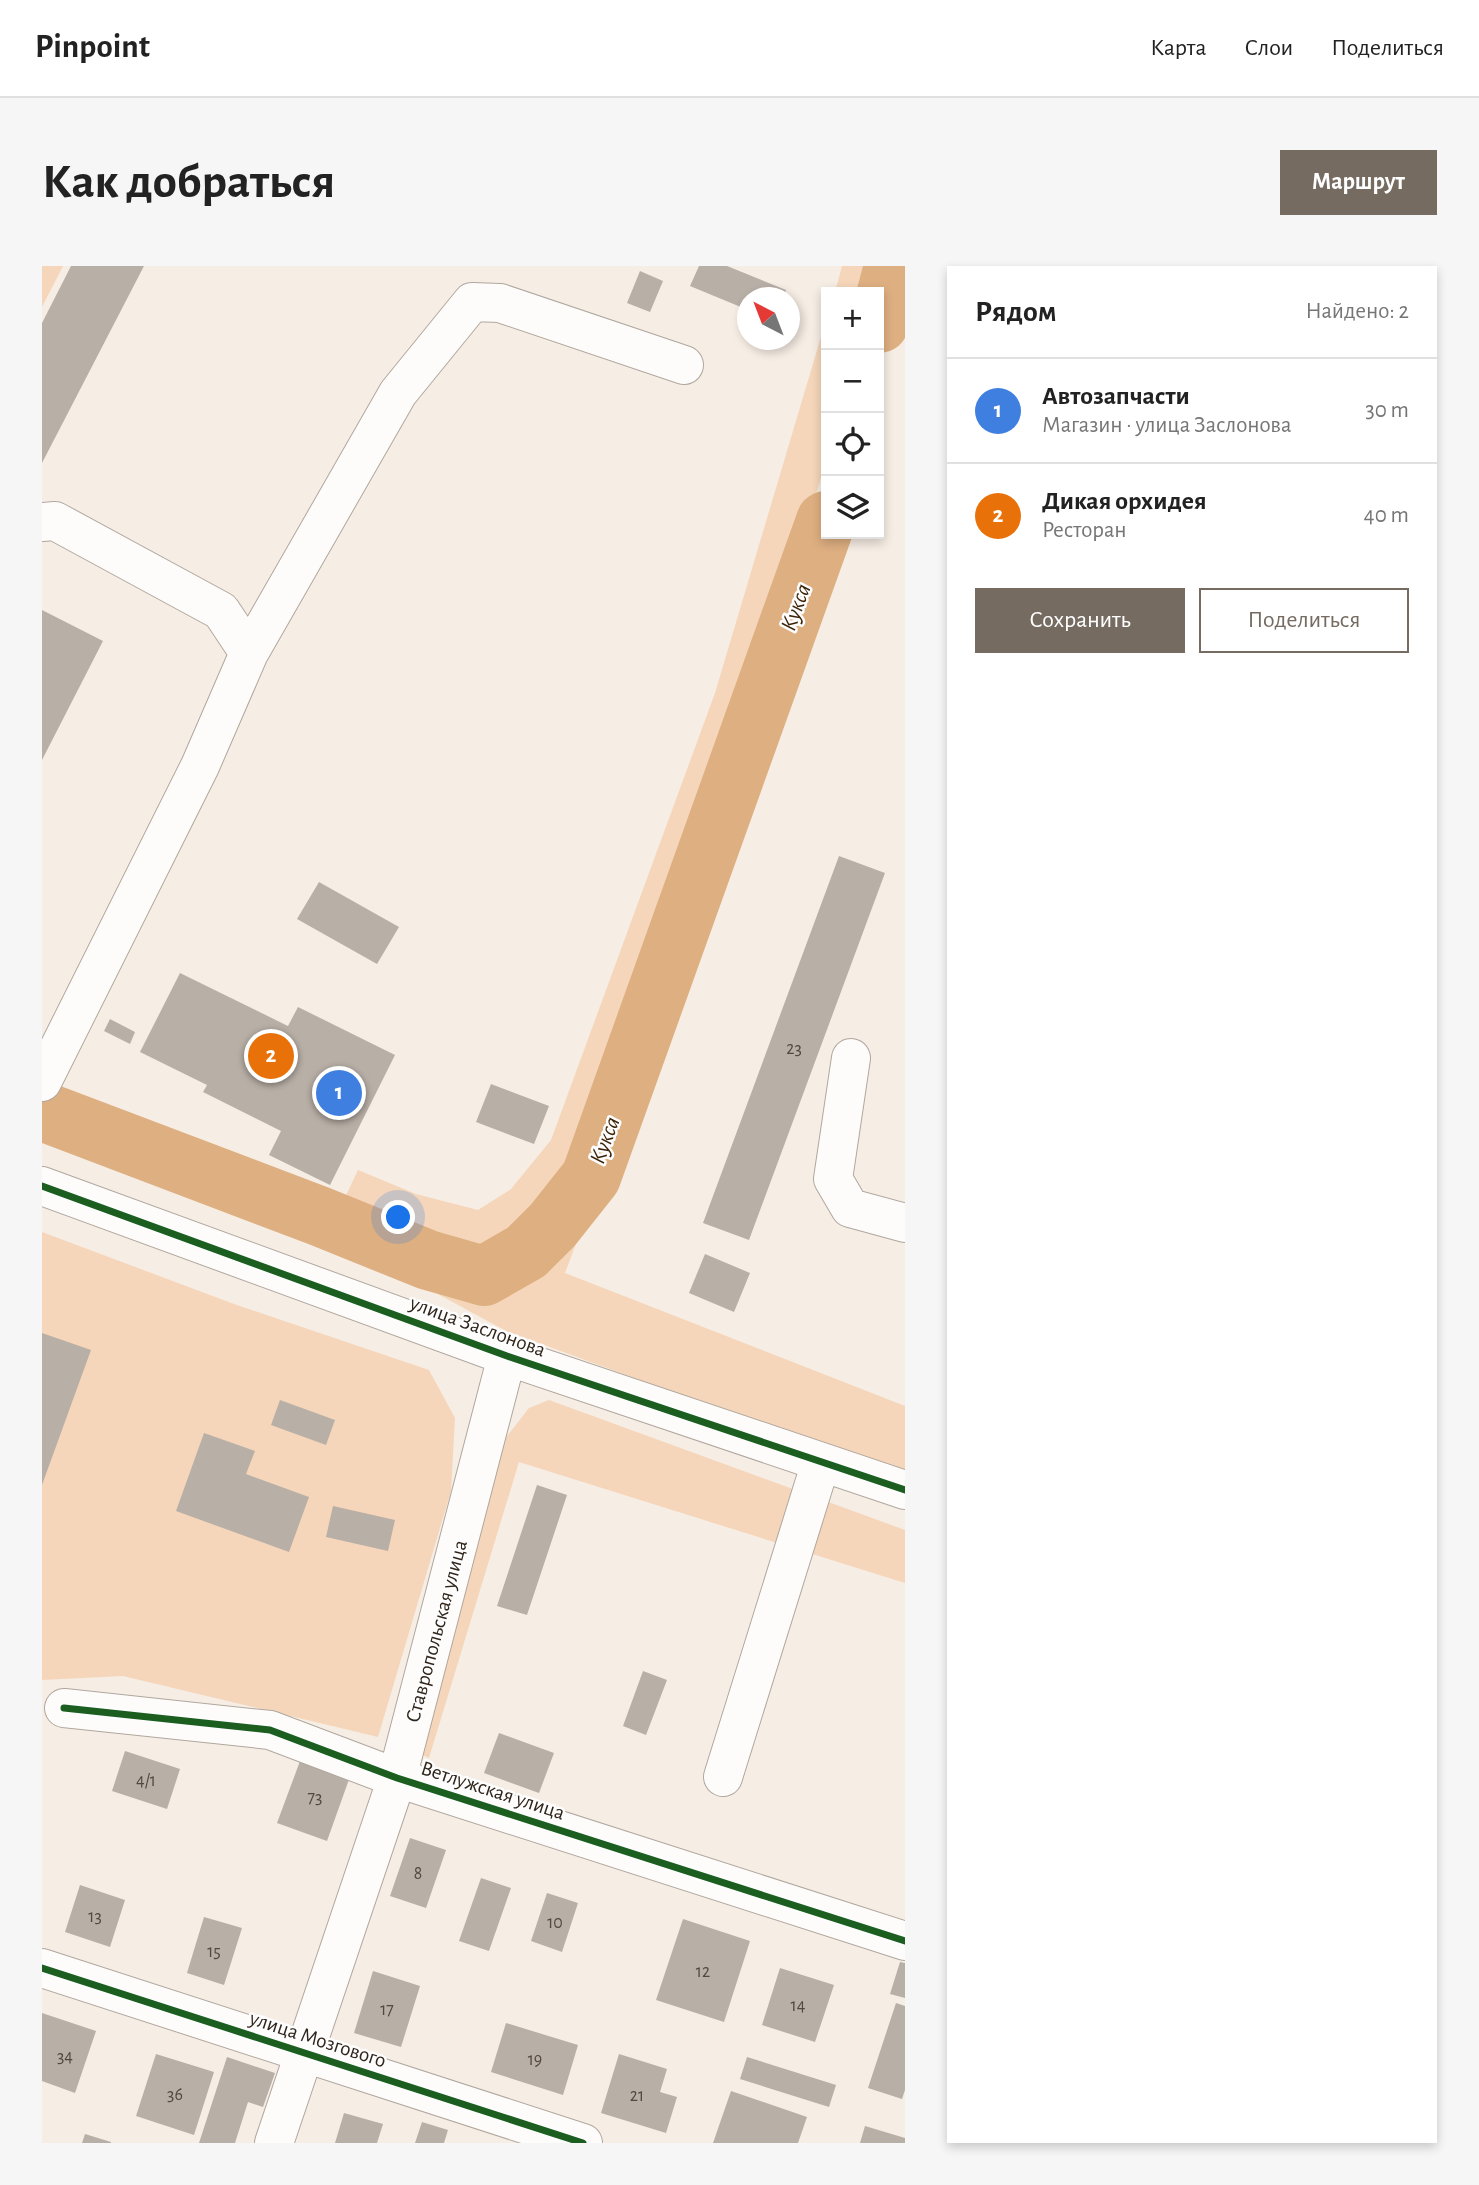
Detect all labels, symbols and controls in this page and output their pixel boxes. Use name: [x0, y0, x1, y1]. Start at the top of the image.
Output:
text: Pinpoint: [35, 31, 150, 64]
text: Карта: [1150, 36, 1206, 60]
text: Слои: [1244, 36, 1293, 60]
text: Поделиться: [1331, 36, 1444, 60]
button: Маршрут: [1280, 150, 1437, 215]
text: Как добраться: [42, 158, 335, 207]
north arrow: [737, 287, 800, 350]
map controls: [821, 287, 884, 539]
button: +: [821, 287, 884, 350]
text: Рядом: [975, 297, 1057, 327]
text: Найдено: 2: [1306, 300, 1409, 323]
button: −: [821, 350, 884, 413]
text: Автозапчасти: [1042, 383, 1190, 409]
text: 1: [994, 399, 1002, 422]
text: 30 m: [1365, 399, 1409, 422]
button: locate: [821, 413, 884, 476]
text: Магазин · улица Заслонова: [1042, 414, 1292, 437]
button: layers: [821, 476, 884, 539]
text: Дикая орхидея: [1042, 488, 1207, 514]
text: 2: [993, 504, 1003, 527]
text: 40 m: [1364, 504, 1409, 527]
text: Ресторан: [1042, 519, 1127, 542]
water label: Кукса: [777, 581, 815, 634]
button: Сохранить: [975, 588, 1185, 653]
button: Поделиться: [1199, 588, 1409, 653]
pin: 2: [248, 1030, 294, 1082]
house number: 23: [786, 1040, 802, 1058]
pin: 1: [316, 1067, 362, 1119]
water label: Кукса: [586, 1114, 624, 1167]
your location: [381, 1200, 415, 1234]
street label: улица Заслонова: [406, 1292, 549, 1361]
street label: Ставропольская улица: [402, 1537, 471, 1725]
street label: Ветлужская улица: [418, 1757, 568, 1824]
house number: 4/1: [136, 1772, 156, 1790]
house number: 73: [308, 1789, 322, 1807]
house number: 8: [414, 1865, 422, 1883]
house number: 13: [88, 1908, 102, 1926]
house number: 10: [547, 1914, 563, 1932]
house number: 15: [207, 1943, 221, 1961]
house number: 12: [696, 1963, 710, 1981]
house number: 14: [791, 1997, 806, 2015]
house number: 17: [380, 2001, 394, 2019]
street label: улица Мозгового: [246, 2007, 389, 2071]
house number: 34: [57, 2048, 73, 2066]
house number: 19: [528, 2051, 542, 2069]
house number: 36: [167, 2086, 183, 2104]
house number: 21: [630, 2087, 644, 2105]

